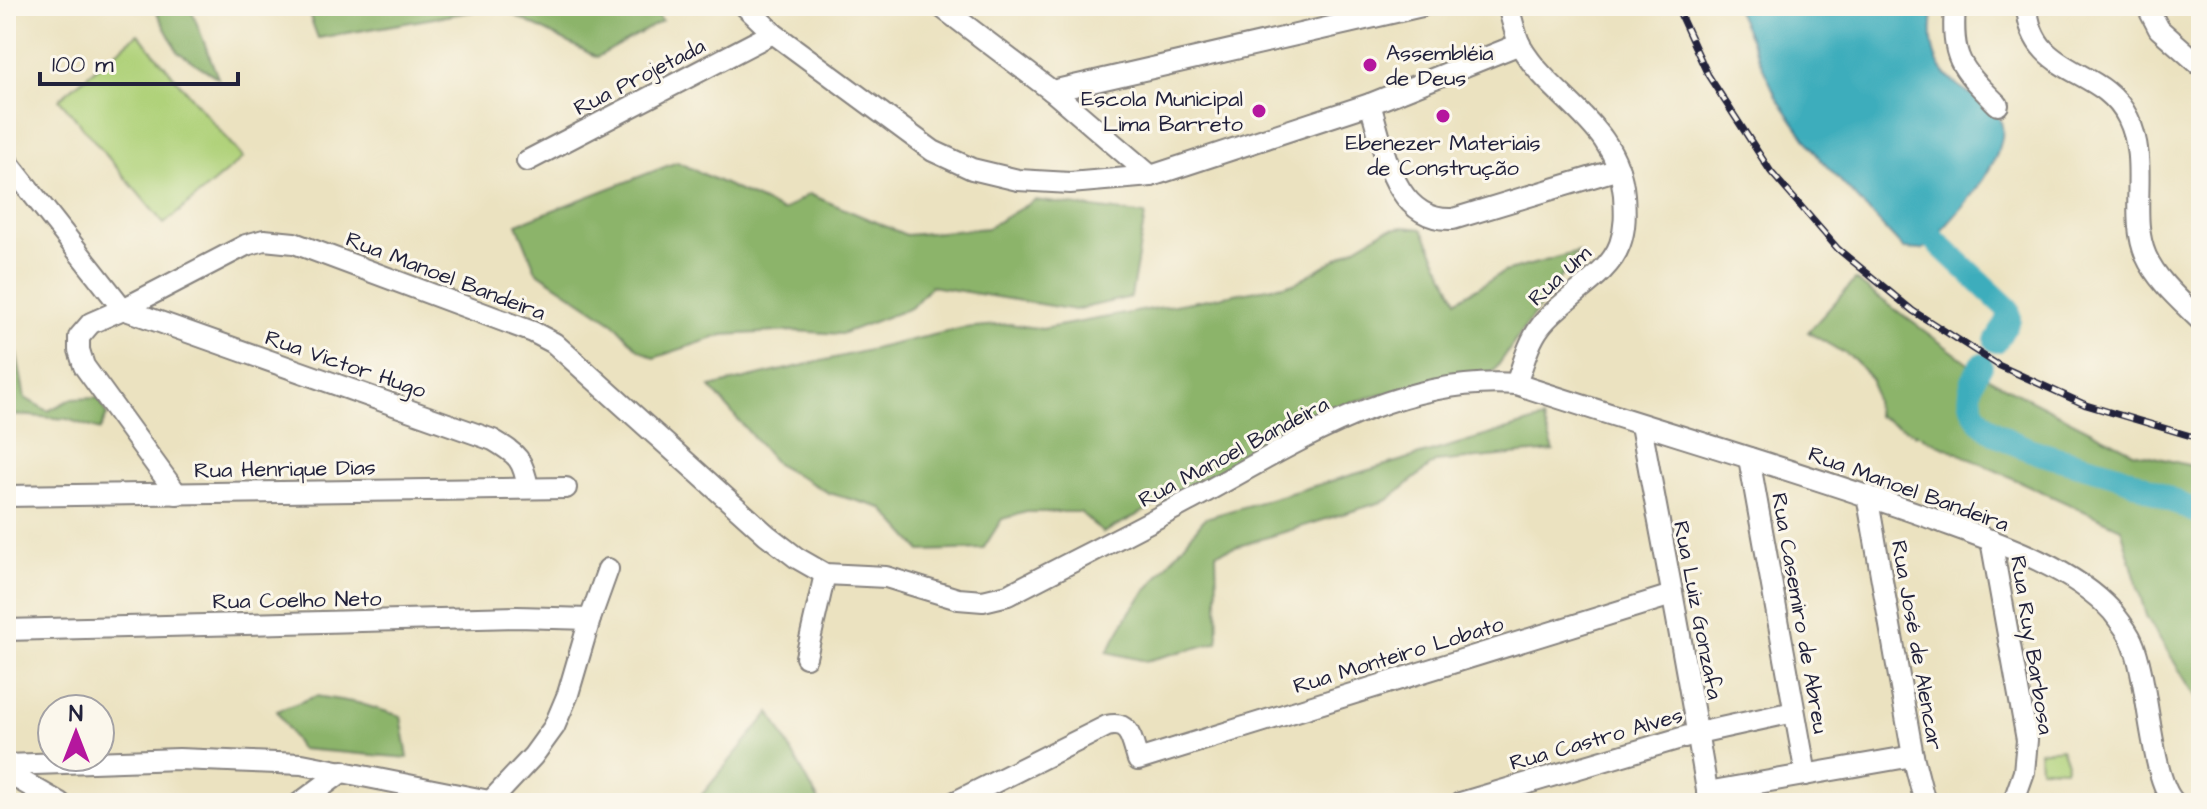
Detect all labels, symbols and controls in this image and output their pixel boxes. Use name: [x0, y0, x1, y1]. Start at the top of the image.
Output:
street label: Rua Projetada: [569, 31, 711, 124]
scale bar: [40, 36, 238, 86]
place label: Assembléia de Deus: [1386, 38, 1493, 94]
text: 100 m: [52, 48, 114, 82]
marker: Assembléia de Deus: [1361, 56, 1379, 74]
place label: Escola Municipal Lima Barreto: [1081, 84, 1244, 140]
marker: Escola Municipal Lima Barreto: [1250, 102, 1268, 120]
marker: Ebenezer Materiais de Construção: [1434, 107, 1452, 125]
place label: Ebenezer Materiais de Construção: [1345, 128, 1541, 184]
street label: Rua Manoel Bandeira: [341, 224, 550, 329]
street label: Rua Um: [1522, 239, 1599, 313]
street label: Rua Victor Hugo: [261, 322, 431, 408]
street label: Rua Manoel Bandeira: [1133, 389, 1334, 516]
street label: Rua Manoel Bandeira: [1804, 439, 2013, 540]
street label: Rua Henrique Dias: [194, 452, 376, 487]
street label: Rua Casemiro de Abreu: [1763, 490, 1836, 736]
street label: Rua Luiz Gonzafa: [1665, 518, 1730, 702]
street label: Rua José de Alencar: [1883, 538, 1950, 753]
street label: Rua Ruy Barbosa: [2001, 554, 2061, 737]
street label: Rua Coelho Neto: [212, 584, 383, 617]
street label: Rua Monteiro Lobato: [1290, 609, 1508, 702]
north arrow: [36, 693, 116, 773]
text: N: [69, 699, 83, 730]
street label: Rua Castro Alves: [1506, 700, 1687, 779]

